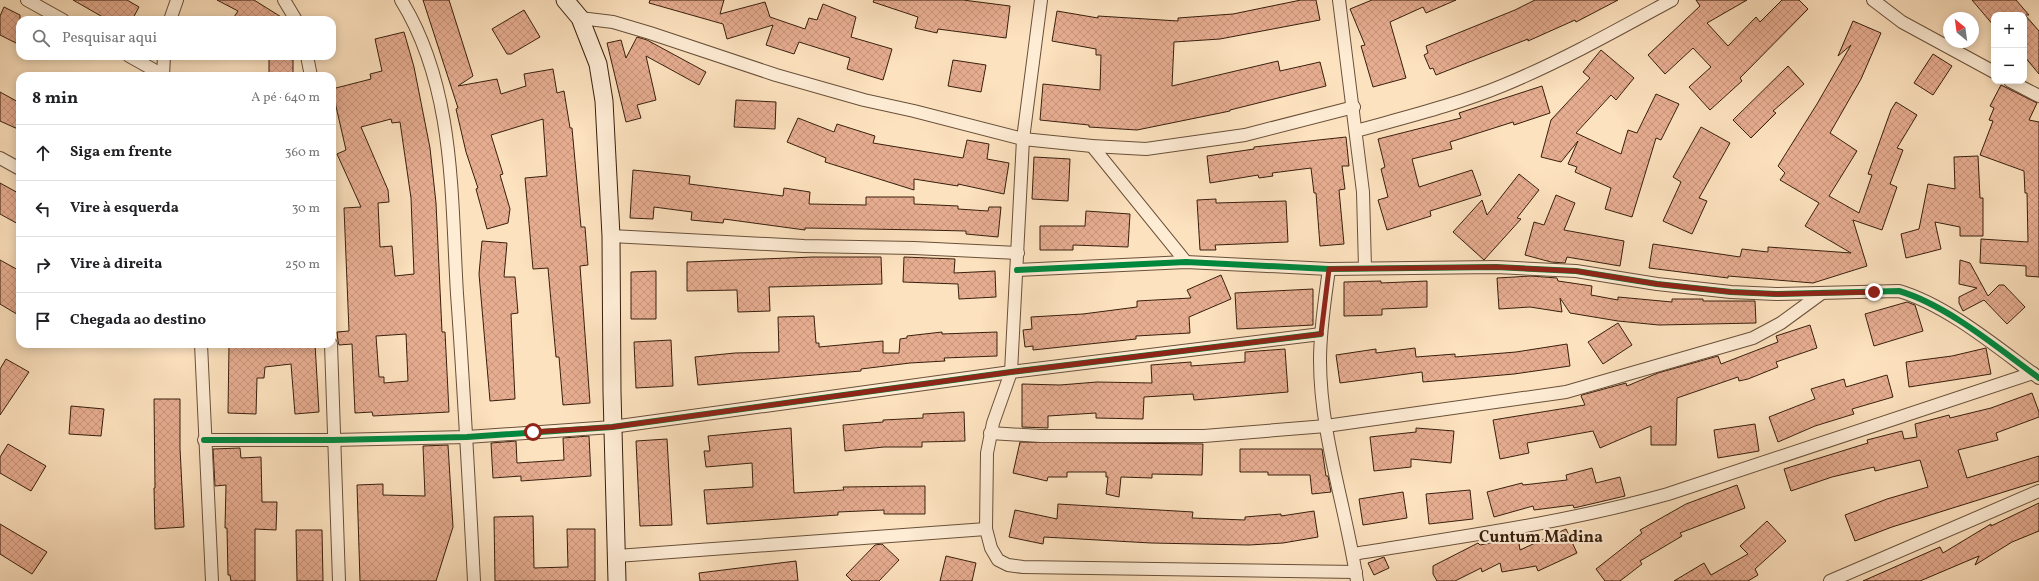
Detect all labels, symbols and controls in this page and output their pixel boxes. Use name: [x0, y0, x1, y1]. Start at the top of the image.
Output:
north arrow: [1943, 12, 1979, 48]
map controls: [1991, 12, 2027, 84]
button: +: [1991, 12, 2027, 48]
search box: [16, 16, 336, 60]
icon: search: [30, 27, 52, 49]
text: Pesquisar aqui: [62, 28, 157, 49]
button: −: [1991, 48, 2027, 84]
text: 8 min: [32, 87, 78, 110]
text: A pé · 640 m: [251, 89, 320, 107]
icon: ahead: [32, 142, 54, 164]
text: Siga em frente: [70, 142, 172, 163]
text: 360 m: [285, 144, 320, 162]
icon: left: [32, 198, 54, 220]
text: Vire à esquerda: [70, 198, 179, 219]
text: 30 m: [292, 200, 320, 218]
icon: right: [32, 254, 54, 276]
text: Vire à direita: [70, 254, 162, 275]
text: 250 m: [285, 256, 320, 274]
route end: [1865, 283, 1883, 301]
icon: arrive: [32, 310, 54, 332]
text: Chegada ao destino: [70, 310, 206, 331]
route start: [524, 423, 542, 441]
district label: Cuntum Madina: [1479, 527, 1603, 549]

